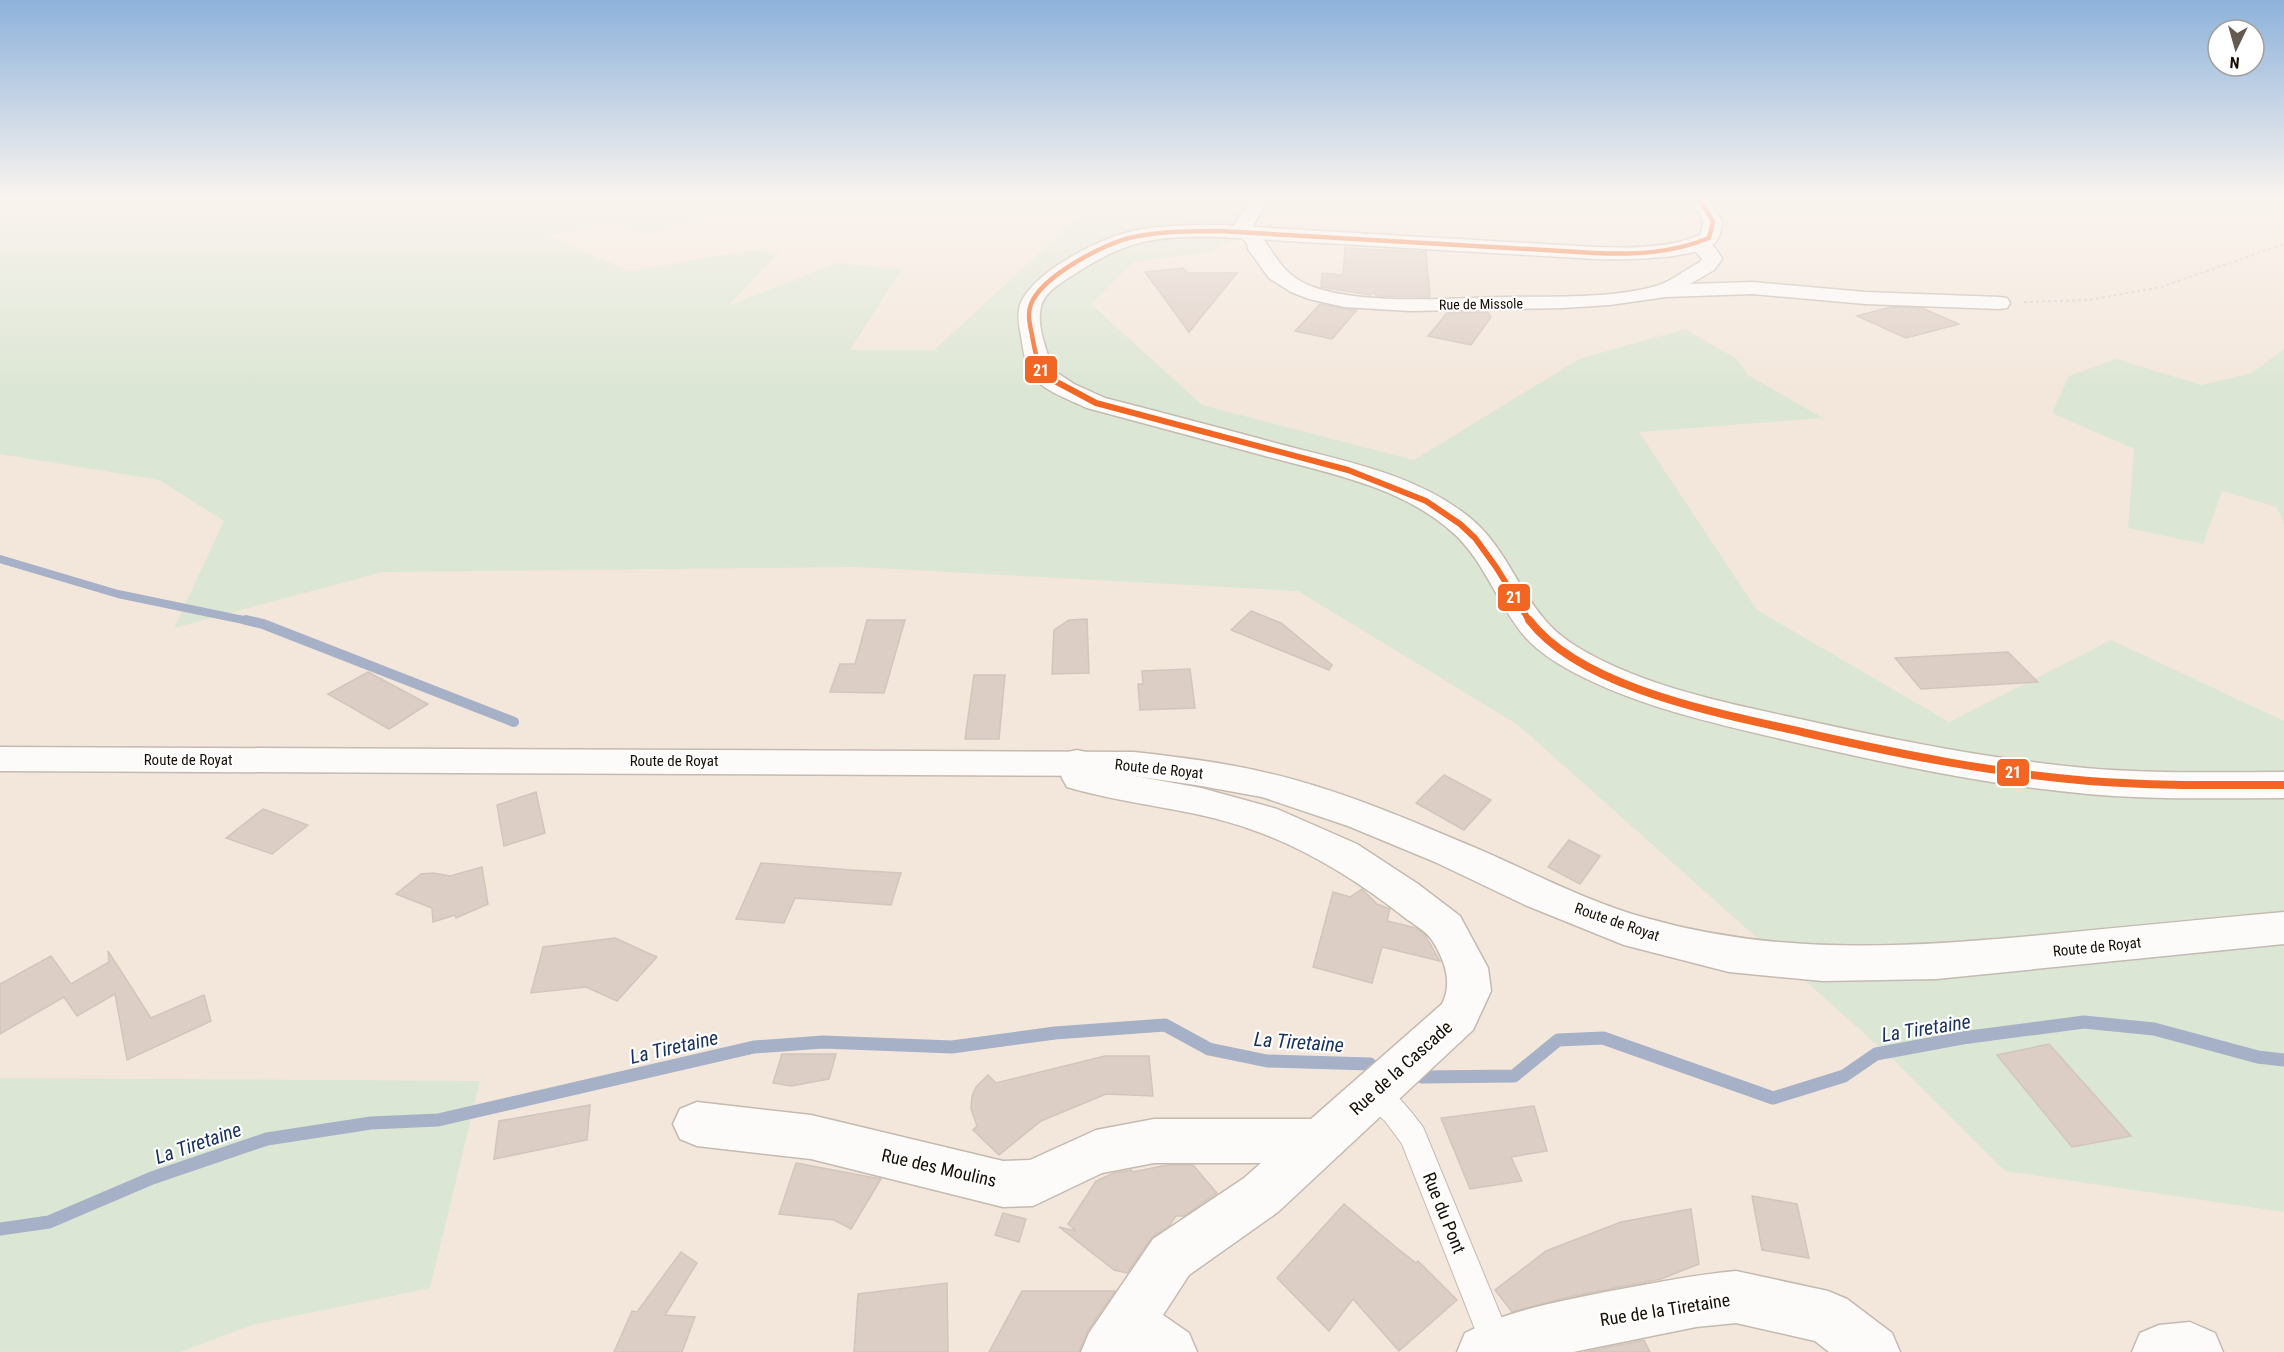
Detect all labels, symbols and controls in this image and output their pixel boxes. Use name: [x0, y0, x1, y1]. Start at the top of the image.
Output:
north arrow: [2206, 18, 2266, 78]
text: N: [2229, 53, 2240, 72]
street label: Rue de Missole: [1439, 295, 1524, 313]
line badge: 21: [1024, 355, 1058, 384]
text: 21: [1033, 361, 1049, 380]
line badge: 21: [1497, 583, 1531, 612]
text: 21: [1506, 588, 1522, 607]
street label: Route de Royat: [144, 751, 232, 769]
street label: Route de Royat: [630, 752, 718, 770]
street label: Route de Royat: [1114, 755, 1204, 783]
line badge: 21: [1996, 758, 2030, 787]
text: 21: [2005, 763, 2021, 782]
street label: Route de Royat: [1572, 899, 1662, 945]
street label: Route de Royat: [2052, 933, 2142, 961]
water label: La Tiretaine: [1880, 1009, 1972, 1047]
street label: Rue de la Cascade: [1345, 1016, 1456, 1119]
water label: La Tiretaine: [627, 1025, 721, 1069]
water label: La Tiretaine: [1253, 1027, 1345, 1057]
water label: La Tiretaine: [152, 1117, 244, 1169]
street label: Rue des Moulins: [880, 1144, 999, 1191]
street label: Rue du Pont: [1419, 1169, 1470, 1256]
street label: Rue de la Tiretaine: [1598, 1289, 1731, 1330]

